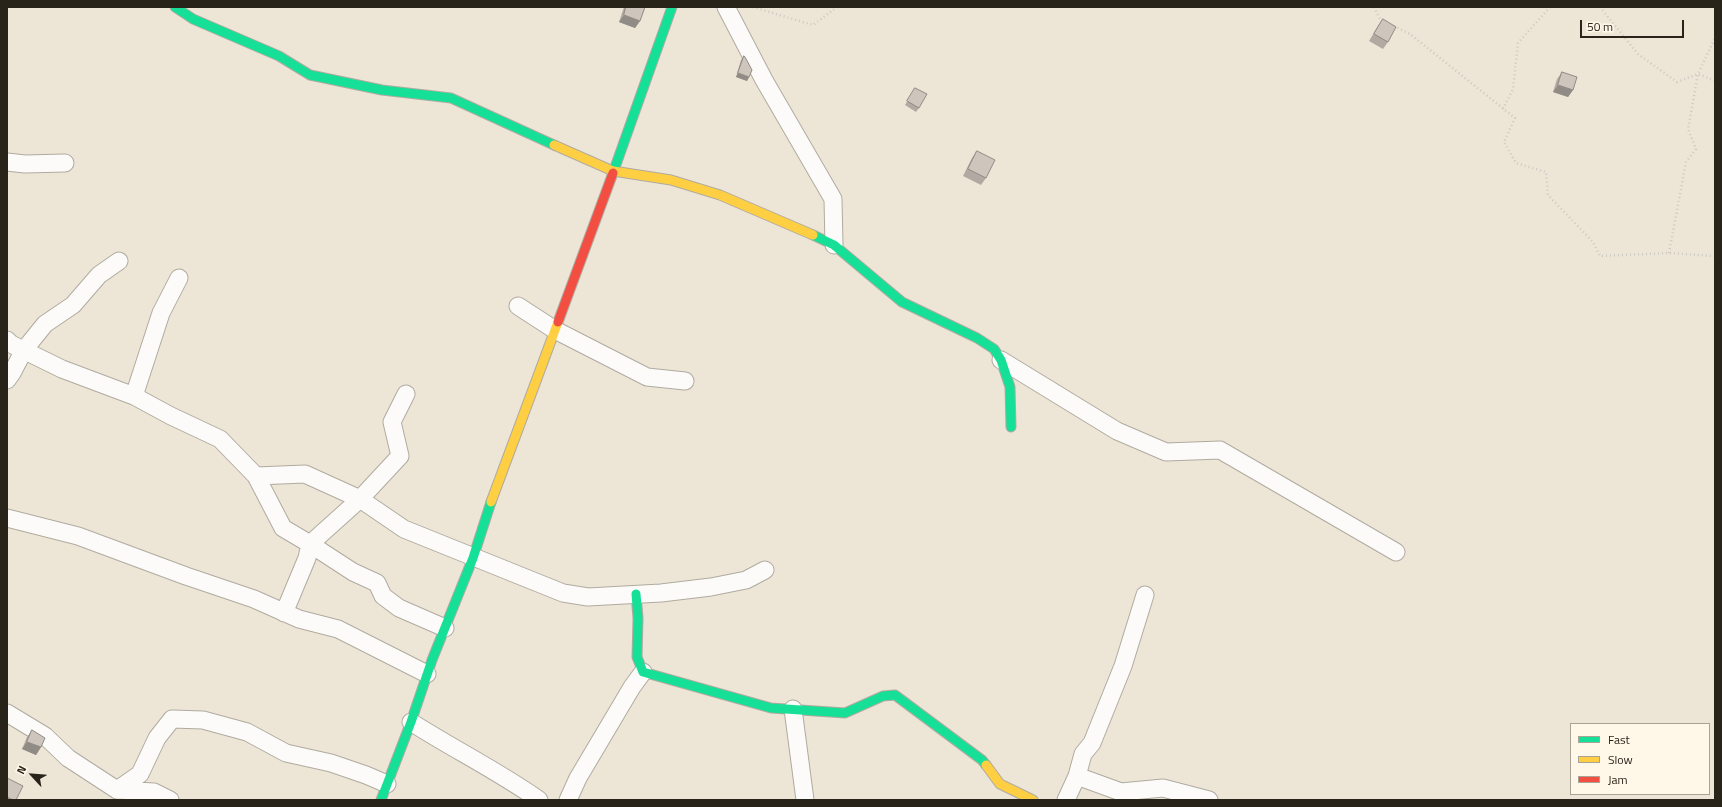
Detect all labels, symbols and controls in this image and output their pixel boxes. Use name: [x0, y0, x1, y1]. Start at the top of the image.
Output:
scale bar: [1582, 12, 1686, 38]
text: 50 m: [1587, 17, 1613, 36]
legend: [1570, 723, 1710, 795]
text: Fast: [1608, 730, 1630, 749]
text: Slow: [1608, 750, 1633, 769]
north arrow: [12, 755, 52, 795]
text: N: [12, 763, 30, 777]
text: Jam: [1608, 770, 1628, 789]

